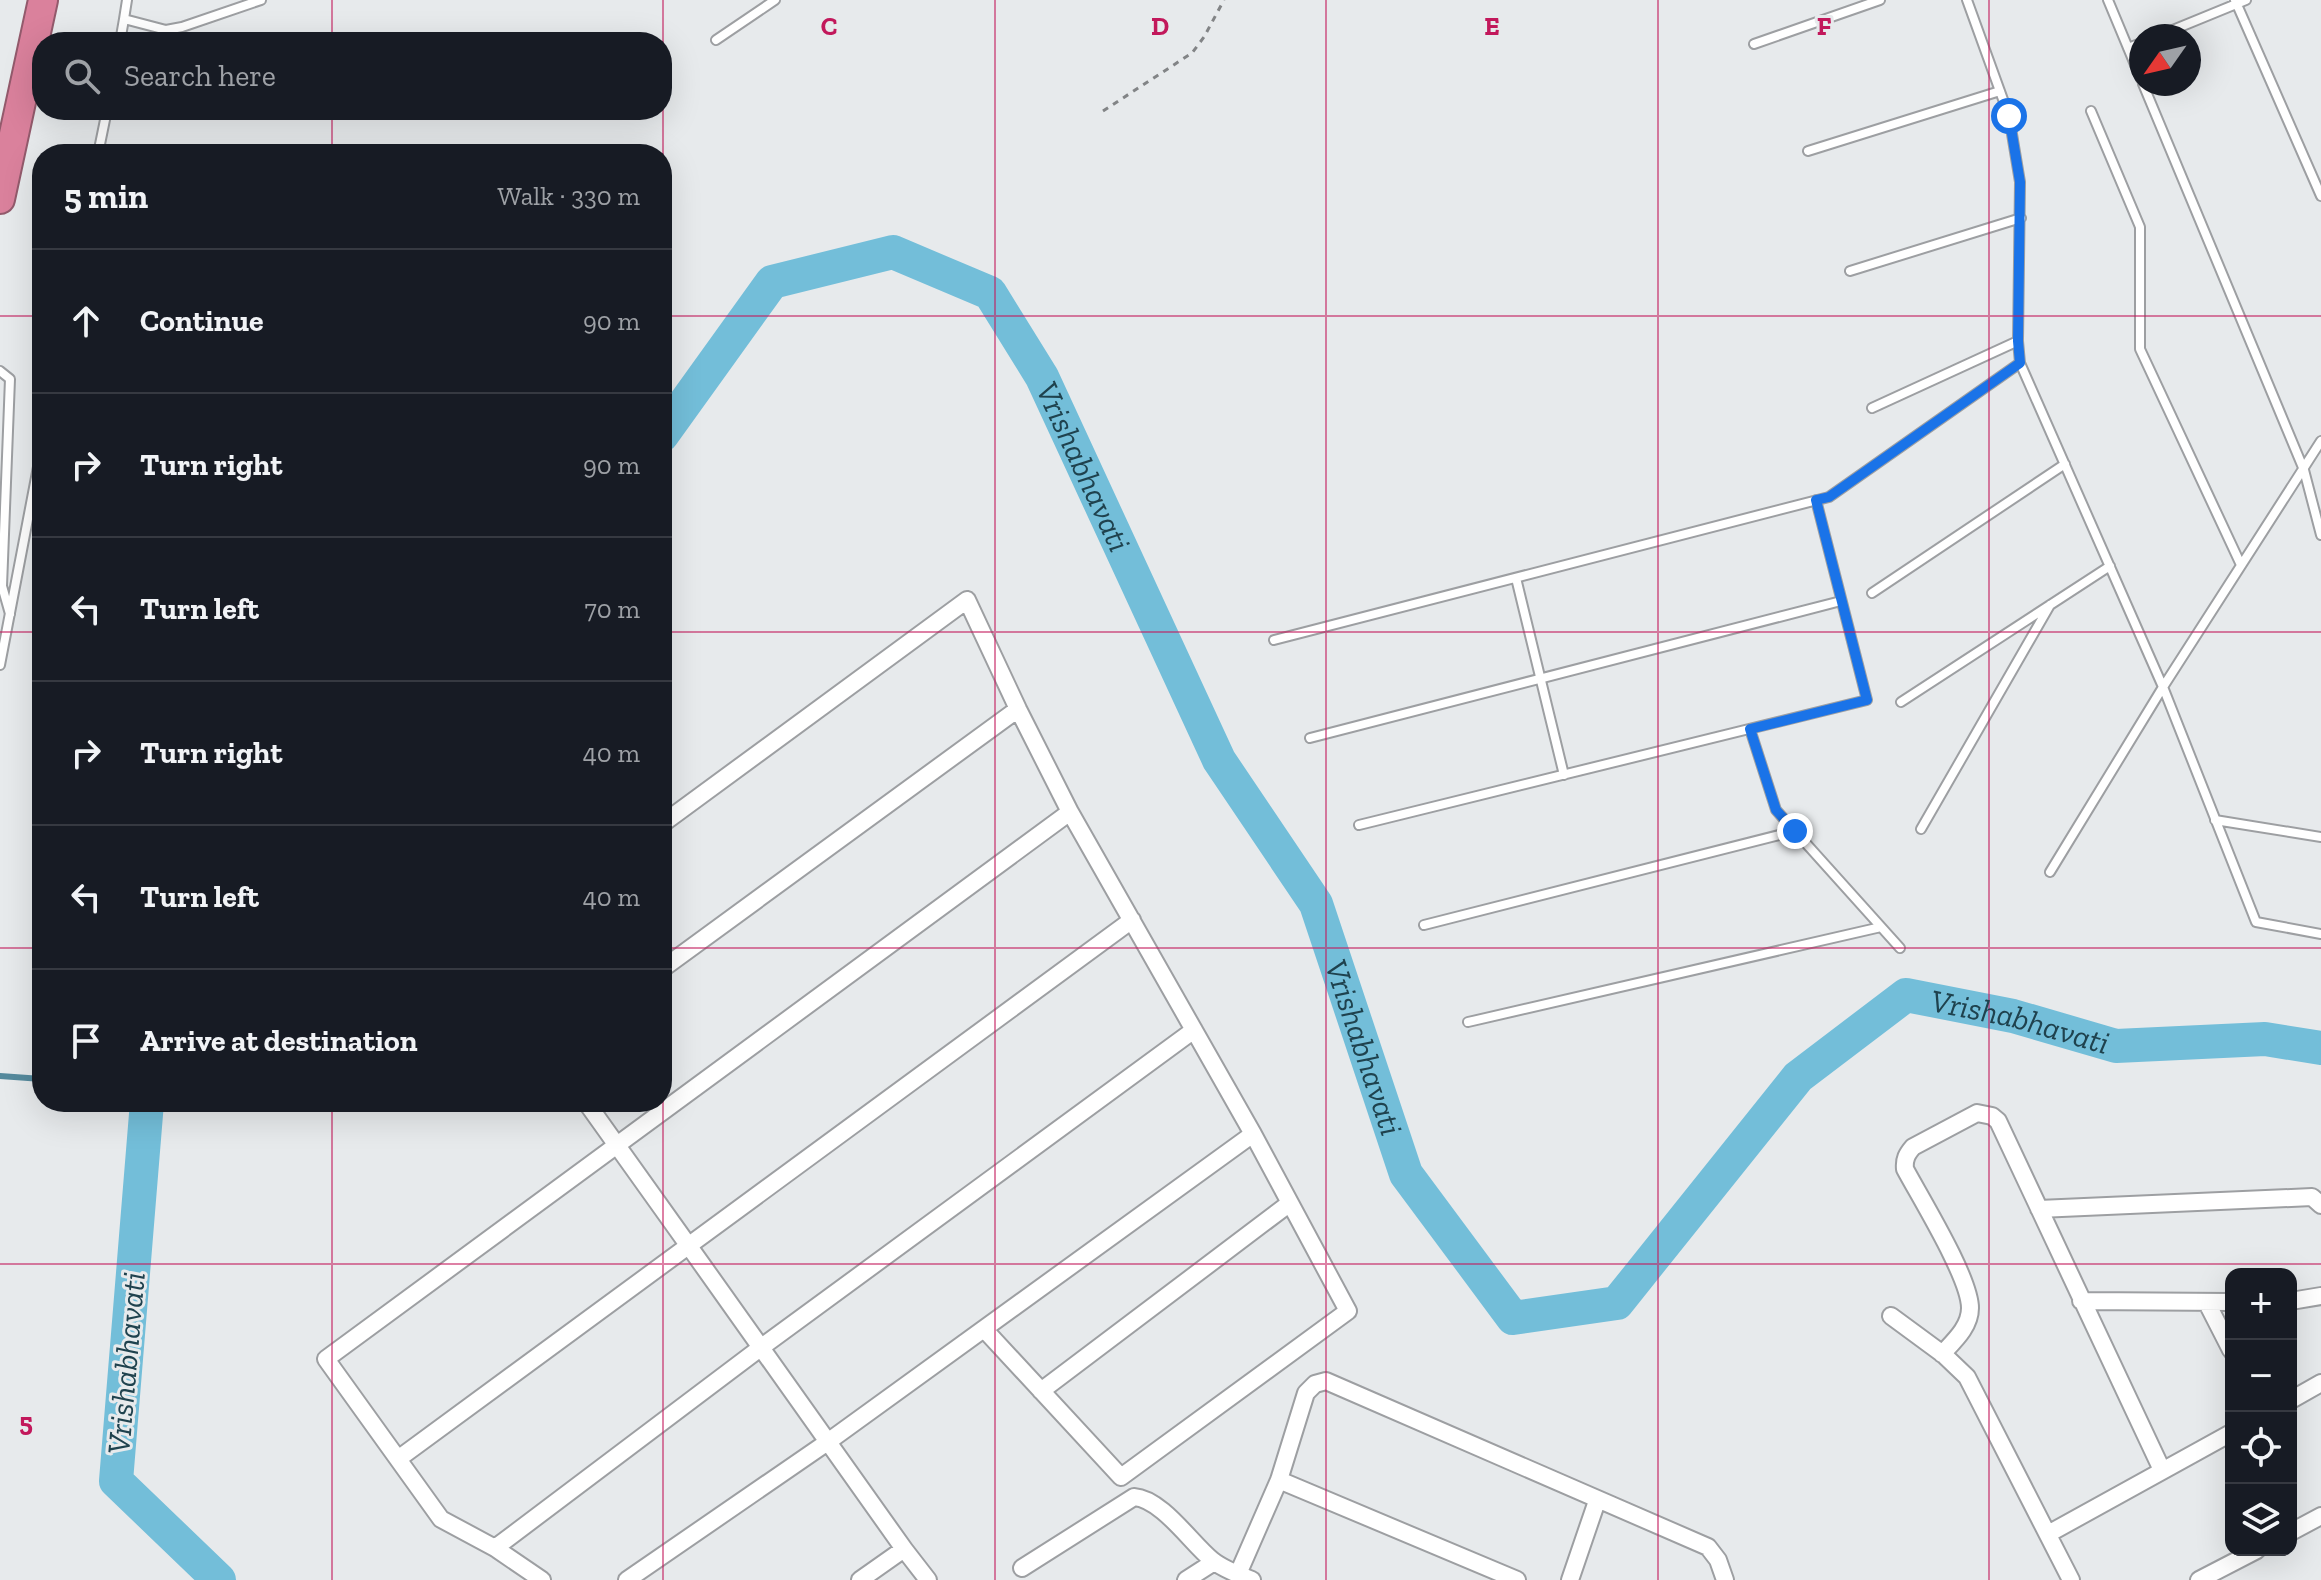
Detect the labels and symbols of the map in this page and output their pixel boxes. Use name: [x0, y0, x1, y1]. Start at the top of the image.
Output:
text: C: [821, 10, 837, 42]
text: D: [1151, 10, 1169, 42]
text: E: [1484, 10, 1500, 42]
text: F: [1817, 10, 1832, 42]
north arrow: [2129, 24, 2201, 96]
route start: [1991, 98, 2027, 134]
water label: Vrishabhavati: [1028, 376, 1139, 558]
route end: [1777, 813, 1813, 849]
water label: Vrishabhavati: [1317, 955, 1411, 1140]
water label: Vrishabhavati: [1927, 981, 2114, 1062]
water label: Vrishabhavati: [99, 1270, 153, 1456]
text: 5: [19, 1406, 33, 1438]

